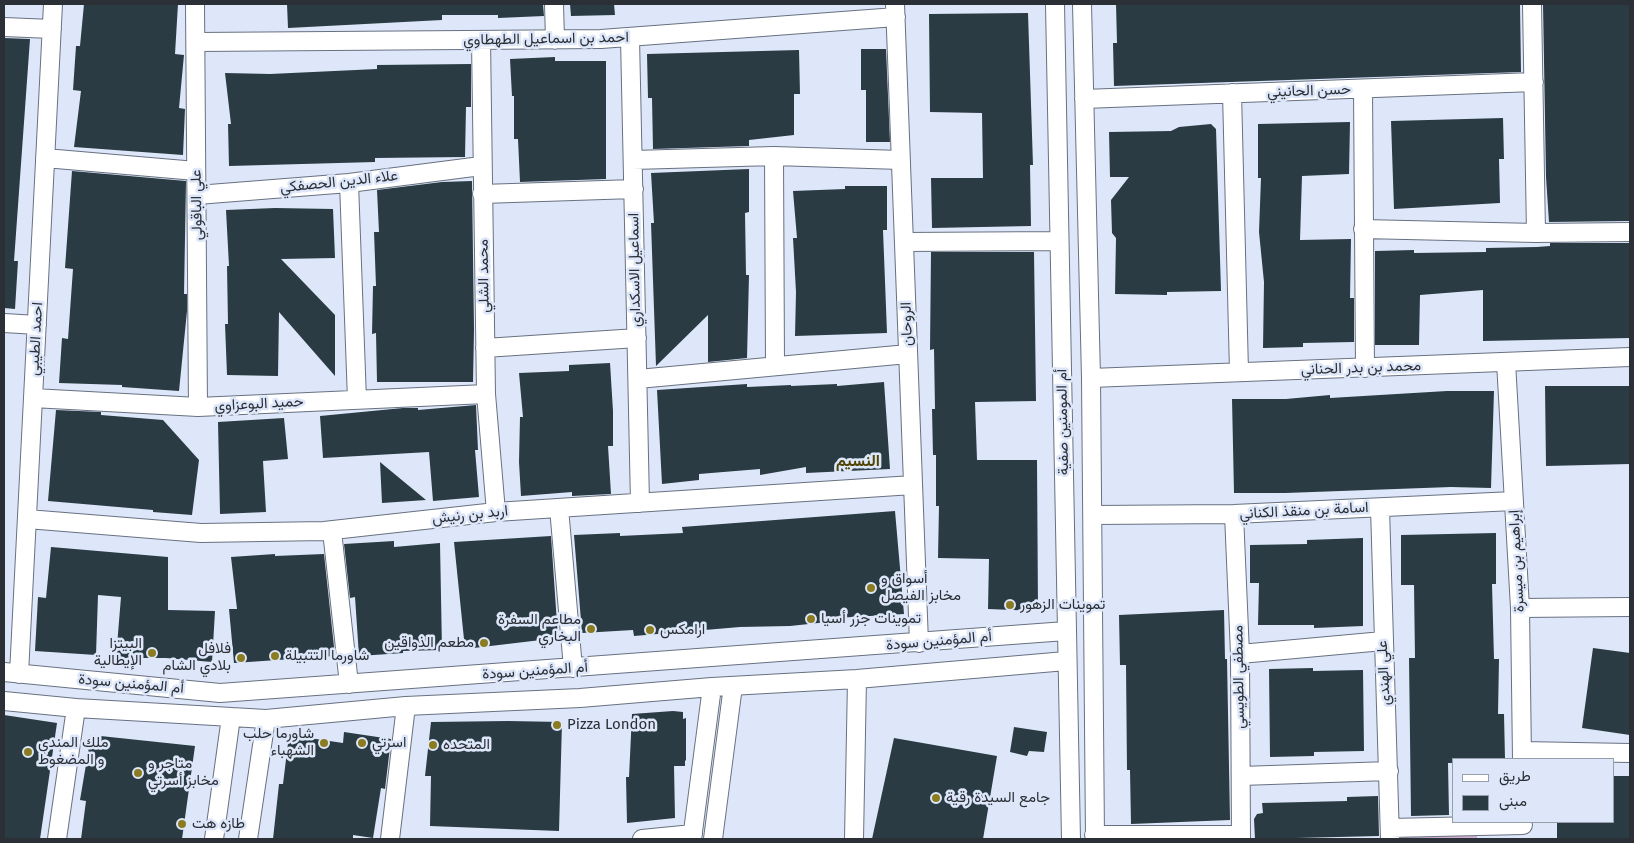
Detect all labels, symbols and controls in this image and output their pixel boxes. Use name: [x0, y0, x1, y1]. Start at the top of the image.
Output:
street label: احمد بن اسماعيل الطهطاوي: [463, 29, 629, 49]
street label: حسن الحانيني: [1267, 81, 1351, 101]
street label: علاء الدين الحصفكي: [279, 167, 399, 197]
street label: علي الباقولي: [187, 169, 207, 241]
street label: اسماعيل الاسكداري: [625, 213, 645, 327]
street label: محمد الشلي: [474, 239, 494, 313]
street label: احمد الطيبي: [25, 302, 47, 376]
street label: الروحان: [897, 302, 917, 346]
street label: محمد بن بدر الحناني: [1300, 357, 1422, 379]
street label: أم المومنين صفية: [1053, 369, 1073, 475]
street label: حميد البوعزاوي: [214, 393, 304, 415]
district label: النسيم: [836, 452, 880, 472]
street label: اسامة بن منقذ الكناني: [1239, 499, 1369, 523]
street label: اربد بن رنيش: [431, 502, 509, 528]
street label: إبراهيم بن ميسرة: [1505, 509, 1529, 613]
place label: أسواق و مخابز الفيصل: [881, 570, 961, 605]
marker: أسواق و مخابز الفيصل: [865, 582, 877, 594]
place label: تموينات الزهور: [1020, 596, 1105, 614]
marker: تموينات الزهور: [1004, 599, 1016, 611]
place label: تموينات جزر أسيا: [821, 610, 921, 628]
place label: مطاعم السفرة البخاري: [498, 611, 581, 646]
marker: تموينات جزر أسيا: [805, 613, 817, 625]
place label: ارامكس: [660, 621, 705, 639]
marker: مطاعم السفرة البخاري: [585, 623, 597, 635]
marker: ارامكس: [644, 624, 656, 636]
street label: مصطفي الطويسي: [1229, 625, 1249, 729]
street label: أم المؤمنين سودة: [885, 627, 993, 655]
place label: مطعم الذواقين: [384, 634, 474, 652]
place label: البيتزا الإيطالية: [94, 635, 142, 670]
marker: مطعم الذواقين: [478, 637, 490, 649]
place label: فلافل بلادي الشام: [162, 640, 231, 675]
street label: علي الهندي: [1373, 640, 1395, 706]
marker: البيتزا الإيطالية: [146, 647, 158, 659]
place label: شاورما التتبيلة: [285, 647, 369, 665]
marker: شاورما التتبيلة: [269, 650, 281, 662]
marker: فلافل بلادي الشام: [235, 652, 247, 664]
street label: أم المؤمنين سودة: [482, 658, 588, 684]
street label: أم المؤمنين سودة: [77, 670, 185, 698]
place label: Pizza London: [567, 716, 656, 734]
marker: Pizza London: [551, 719, 563, 731]
place label: شاورما حلب الشهباء: [243, 725, 314, 760]
place label: ملك المندي و المضغوط: [38, 734, 108, 769]
place label: اسرتي: [372, 734, 406, 752]
place label: المتحده: [443, 736, 490, 754]
marker: شاورما حلب الشهباء: [318, 737, 330, 749]
marker: اسرتي: [356, 737, 368, 749]
marker: المتحده: [427, 739, 439, 751]
marker: ملك المندي و المضغوط: [22, 746, 34, 758]
place label: متاجر و مخابز أسرتي: [148, 755, 219, 790]
legend: [1452, 758, 1614, 823]
marker: متاجر و مخابز أسرتي: [132, 767, 144, 779]
text: طريق: [1499, 767, 1531, 785]
place label: جامع السيدة رقية: [946, 789, 1050, 807]
marker: جامع السيدة رقية: [930, 792, 942, 804]
text: مبنى: [1499, 792, 1527, 810]
place label: طازه هت: [192, 815, 245, 833]
marker: طازه هت: [176, 818, 188, 830]

